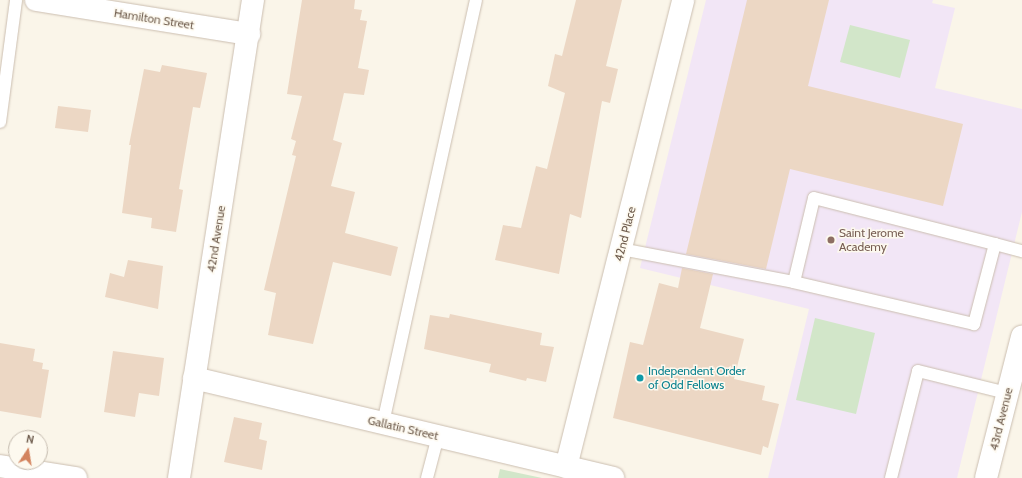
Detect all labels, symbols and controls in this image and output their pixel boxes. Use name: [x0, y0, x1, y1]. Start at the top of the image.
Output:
street label: Hamilton Street: [113, 6, 195, 32]
street label: 42nd Avenue: [204, 205, 228, 273]
street label: 42nd Place: [611, 205, 639, 263]
place label: Saint Jerome Academy: [839, 226, 904, 254]
marker: Saint Jerome Academy: [826, 235, 836, 245]
place label: Independent Order of Odd Fellows: [648, 364, 746, 392]
marker: Independent Order of Odd Fellows: [635, 373, 645, 383]
street label: 43rd Avenue: [986, 386, 1016, 452]
street label: Gallatin Street: [366, 413, 440, 443]
north arrow: [8, 430, 48, 470]
text: N: [25, 432, 36, 447]

